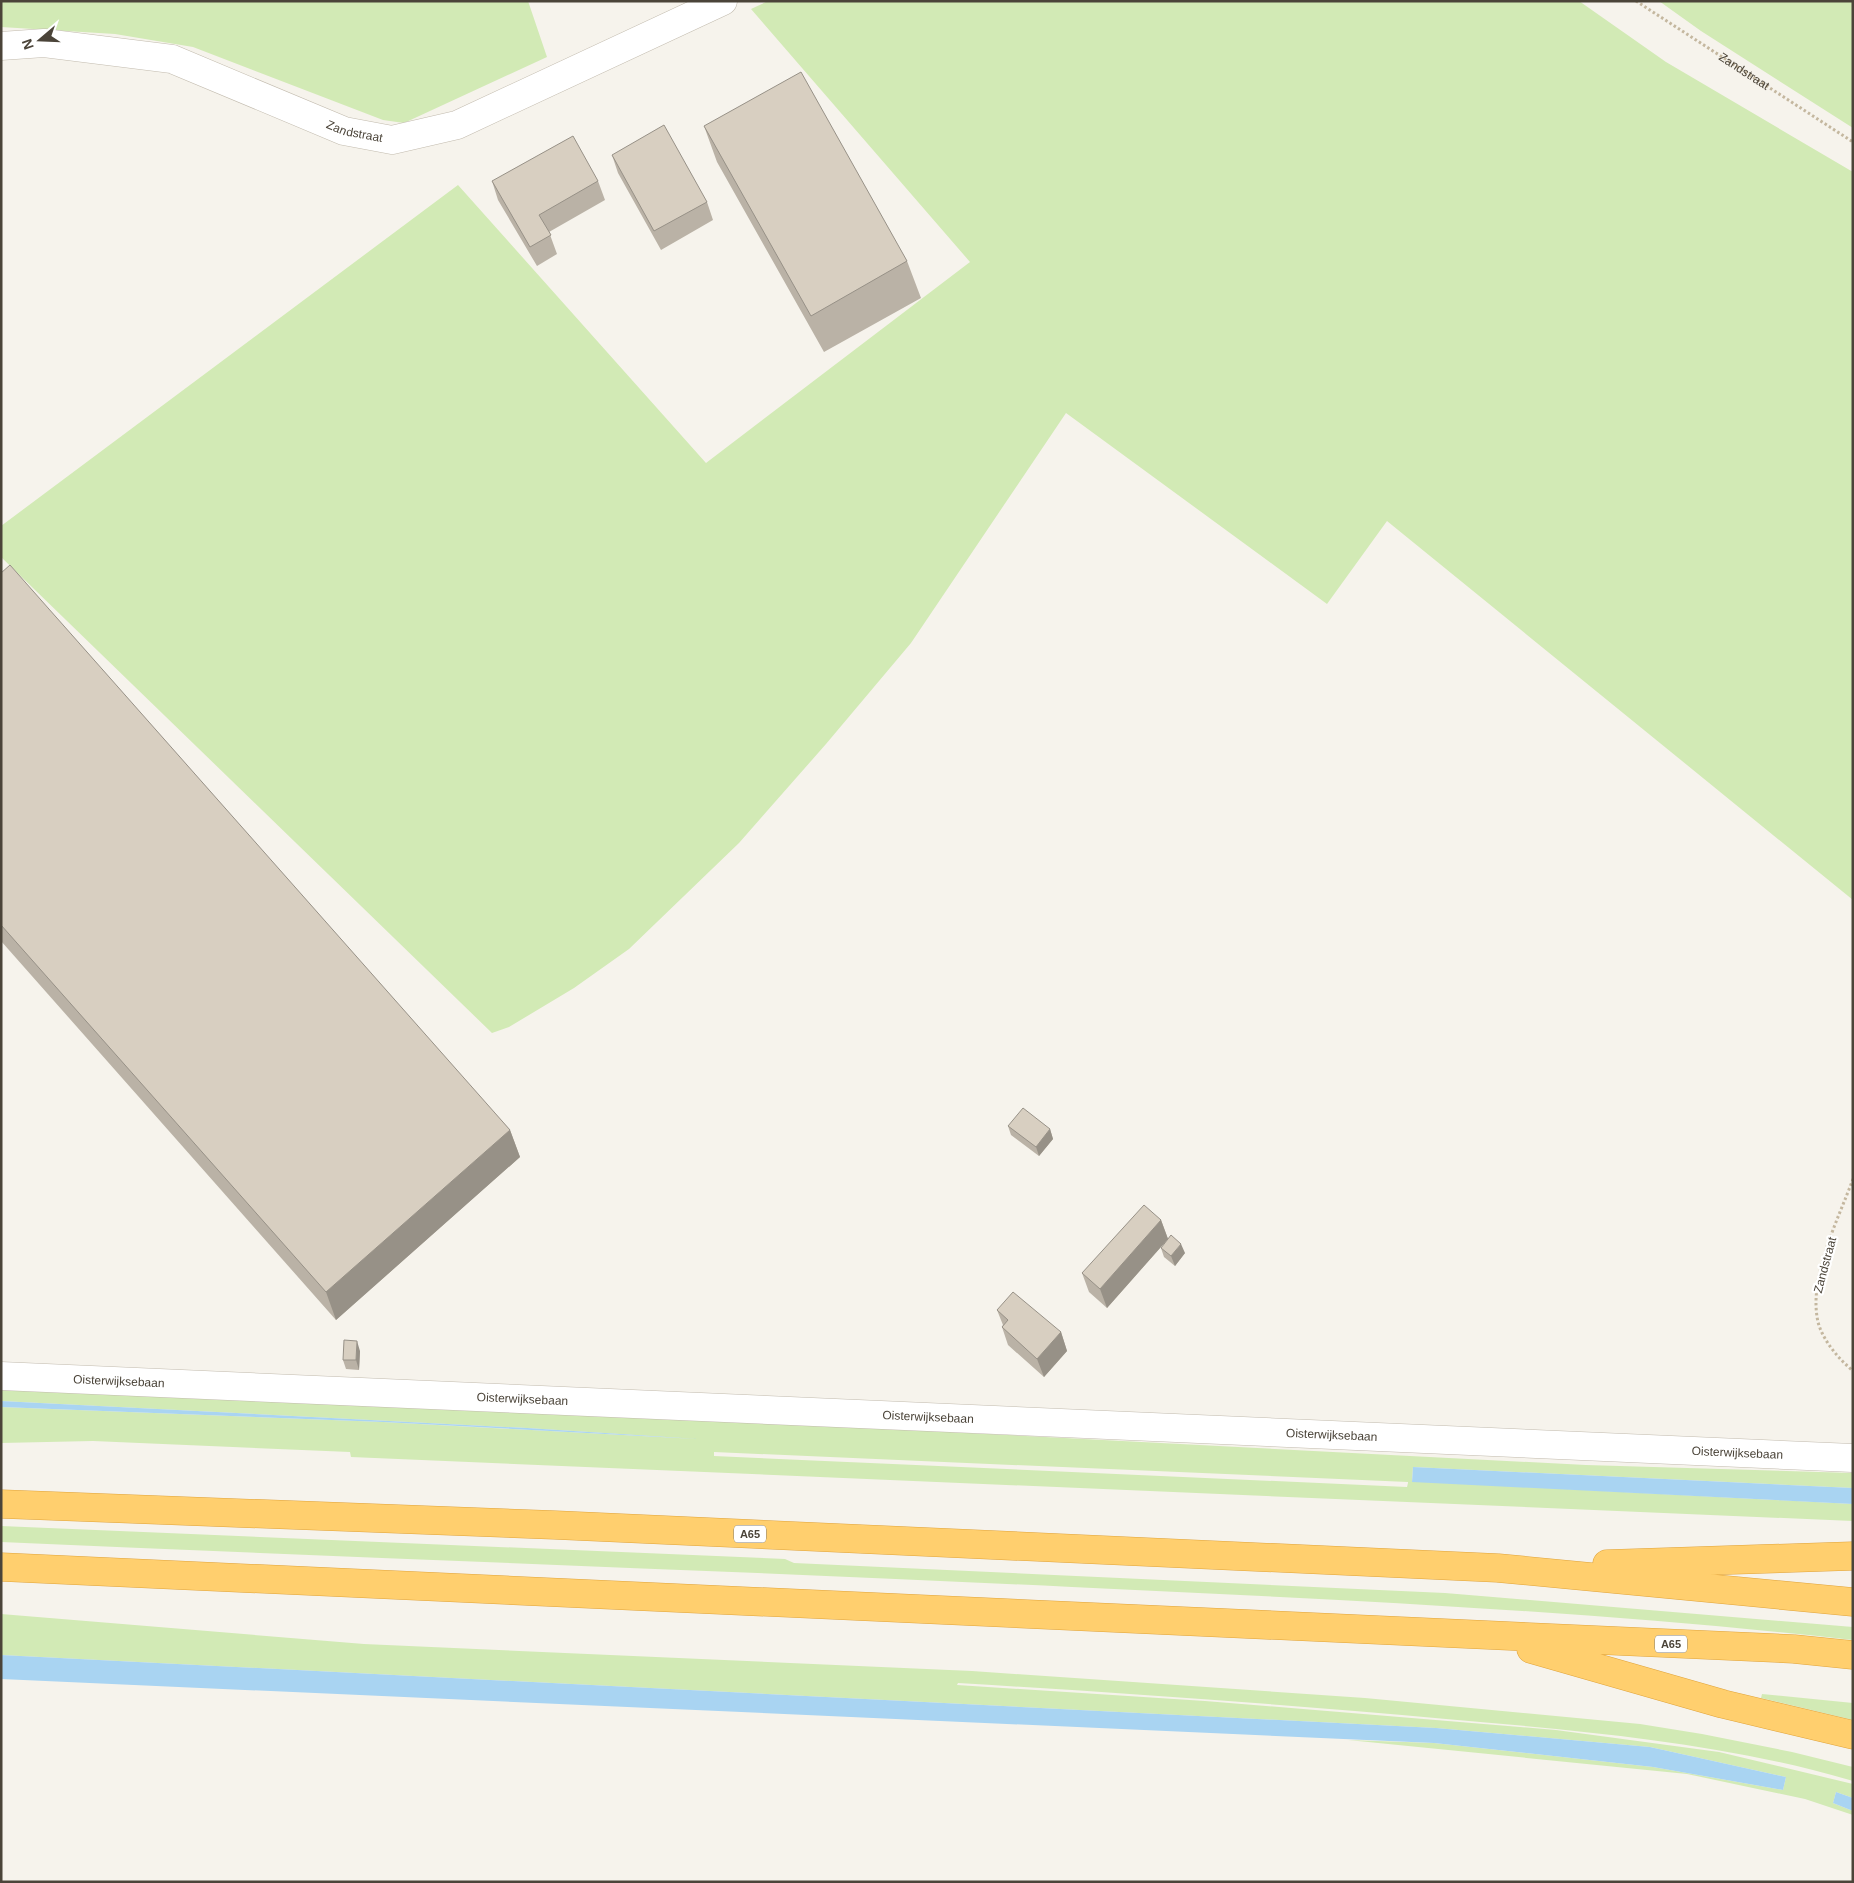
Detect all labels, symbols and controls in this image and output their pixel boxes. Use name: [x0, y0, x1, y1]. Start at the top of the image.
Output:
north arrow: [15, 15, 65, 65]
text: N: [18, 37, 37, 52]
street label: Zandstraat: [1716, 50, 1773, 93]
street label: Zandstraat: [324, 117, 384, 145]
street label: Zandstraat: [1811, 1235, 1839, 1295]
street label: Oisterwijksebaan: [73, 1372, 165, 1390]
street label: Oisterwijksebaan: [476, 1390, 569, 1408]
street label: Oisterwijksebaan: [882, 1408, 974, 1426]
street label: Oisterwijksebaan: [1286, 1426, 1378, 1444]
street label: Oisterwijksebaan: [1691, 1444, 1783, 1462]
road number: A65: [734, 1526, 766, 1542]
road number: A65: [1655, 1636, 1687, 1652]

